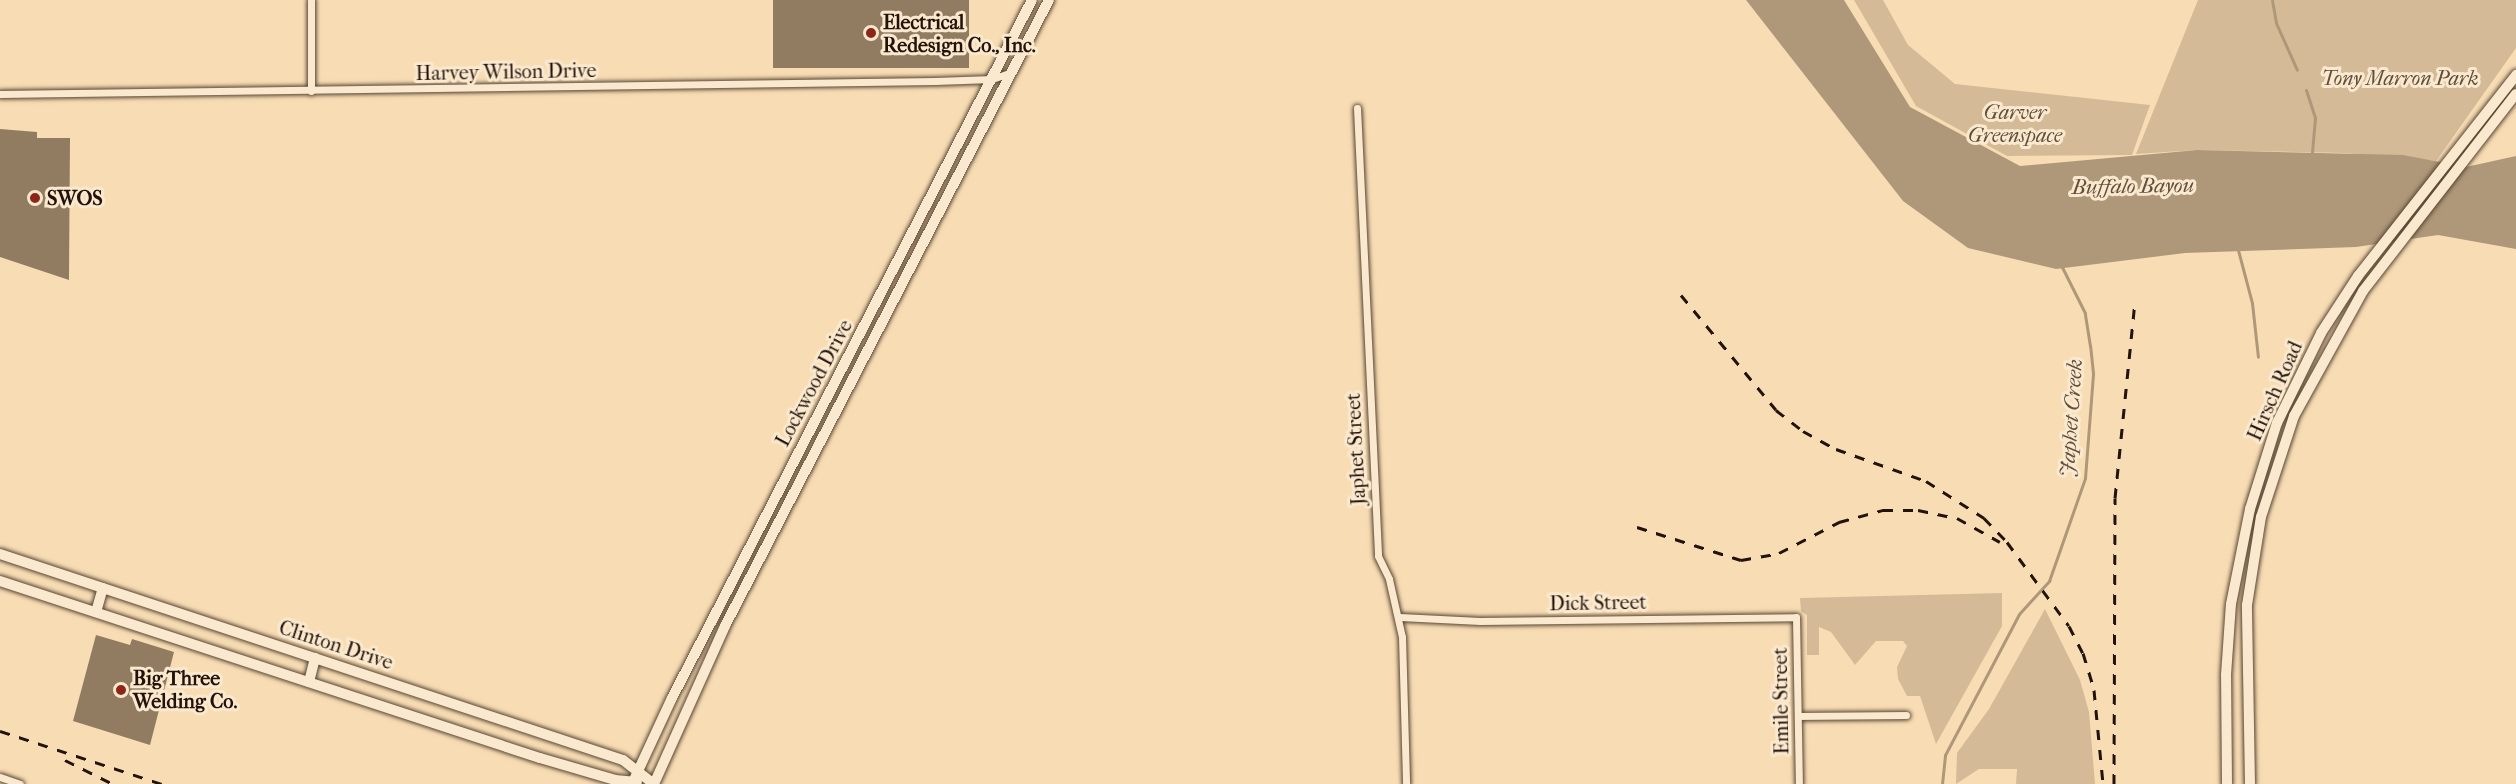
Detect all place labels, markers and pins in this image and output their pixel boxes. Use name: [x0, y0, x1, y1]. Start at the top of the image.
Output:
place label: Electrical Redesign Co., Inc.: [883, 10, 1036, 57]
marker: Electrical Redesign Co., Inc.: [864, 26, 878, 40]
place label: SWOS: [47, 186, 103, 210]
marker: SWOS: [28, 191, 42, 205]
place label: Big Three Welding Co.: [133, 666, 237, 713]
marker: Big Three Welding Co.: [114, 683, 128, 697]

